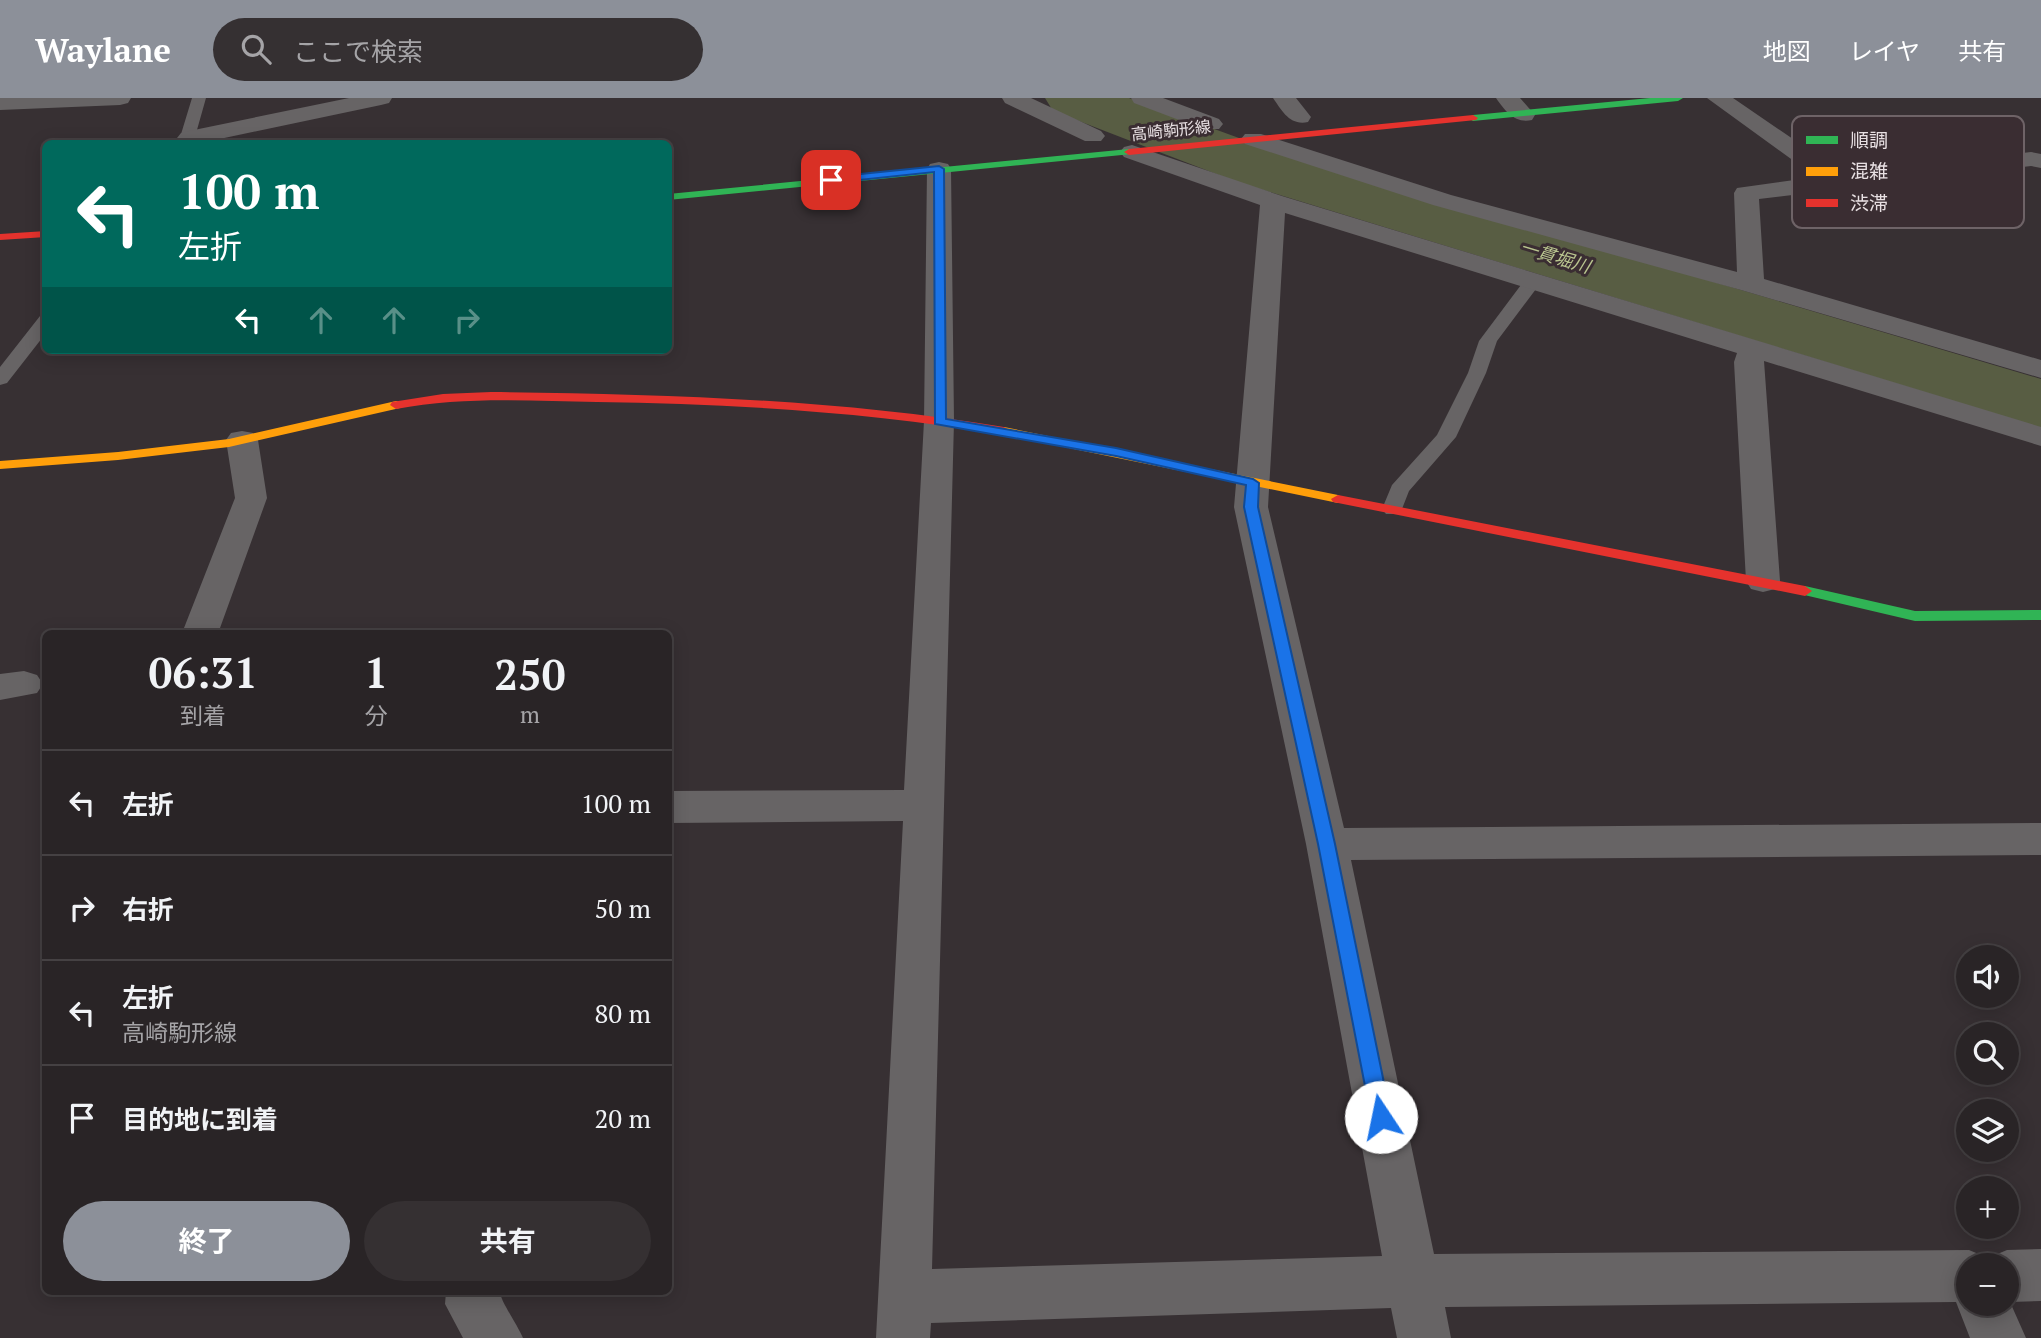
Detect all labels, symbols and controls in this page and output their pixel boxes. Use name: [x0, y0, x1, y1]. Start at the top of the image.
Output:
search box: [213, 18, 703, 81]
text: Waylane: [35, 28, 171, 71]
icon: search: [237, 30, 275, 68]
text: ここで検索: [293, 34, 423, 68]
text: 地図: [1763, 35, 1811, 67]
text: レイヤ: [1849, 35, 1920, 67]
text: 共有: [1958, 35, 2006, 67]
street label: 高崎駒形線: [1130, 115, 1212, 145]
legend: [1792, 116, 2024, 228]
text: 順調: [1850, 127, 1888, 152]
pin: [801, 150, 861, 210]
text: 100 m: [178, 158, 320, 223]
text: 混雑: [1850, 158, 1888, 183]
icon: arrive: [812, 161, 850, 199]
icon: left: [63, 168, 154, 259]
text: 渋滞: [1850, 190, 1888, 215]
text: 左折: [178, 225, 242, 267]
water label: 一貫堀川: [1517, 234, 1595, 279]
icon: left: [229, 301, 267, 339]
icon: ahead: [302, 301, 340, 339]
icon: ahead: [375, 301, 413, 339]
icon: right: [448, 301, 486, 339]
text: 06:31: [148, 644, 258, 700]
text: 1: [364, 644, 388, 700]
text: 250: [494, 646, 566, 702]
text: m: [520, 699, 540, 730]
text: 到着: [180, 700, 226, 731]
text: 分: [365, 700, 388, 731]
icon: left: [63, 784, 101, 822]
text: 100 m: [581, 786, 651, 820]
text: 左折: [122, 787, 174, 821]
icon: right: [63, 889, 101, 927]
text: 50 m: [595, 891, 651, 925]
text: 右折: [122, 892, 174, 926]
map controls: [1956, 945, 2019, 1316]
button: sound: [1956, 945, 2019, 1008]
text: 左折: [122, 980, 174, 1014]
icon: left: [63, 994, 101, 1032]
text: 80 m: [595, 996, 651, 1030]
text: 高崎駒形線: [122, 1017, 237, 1048]
button: search: [1956, 1022, 2019, 1085]
position arrow: [1344, 1080, 1418, 1154]
icon: arrive: [63, 1099, 101, 1137]
button: layers: [1956, 1099, 2019, 1162]
text: 20 m: [595, 1101, 651, 1135]
text: 目的地に到着: [122, 1102, 278, 1136]
button: +: [1956, 1176, 2019, 1239]
button: 終了: [63, 1201, 350, 1281]
button: 共有: [364, 1201, 651, 1281]
button: −: [1956, 1253, 2019, 1316]

